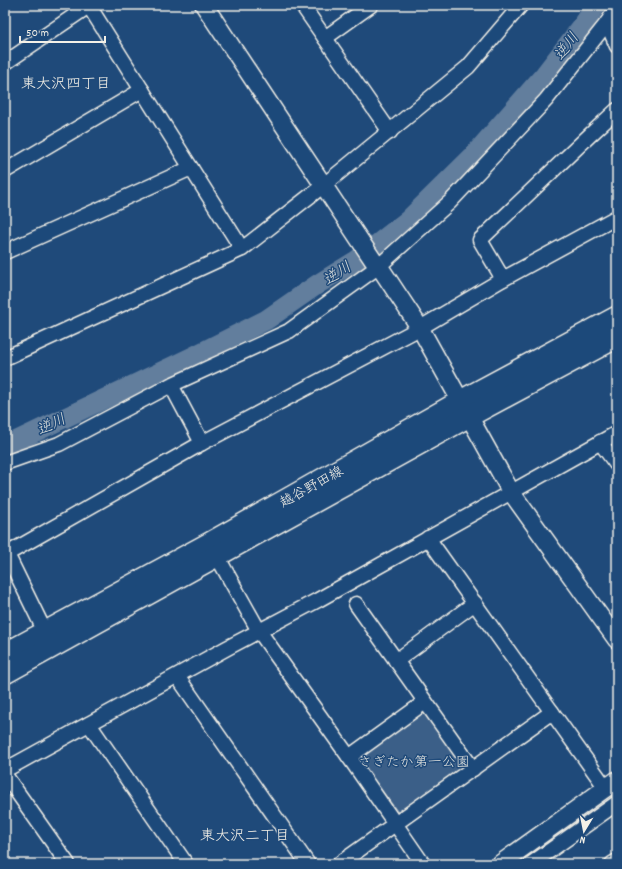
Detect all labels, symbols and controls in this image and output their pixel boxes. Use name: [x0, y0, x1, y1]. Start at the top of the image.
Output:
scale bar: [20, 18, 105, 44]
text: 50 m: [26, 25, 49, 42]
water label: 逆川: [550, 29, 585, 66]
district label: 東大沢四丁目: [21, 74, 111, 96]
water label: 逆川: [320, 257, 357, 292]
water label: 逆川: [34, 409, 70, 442]
street label: 越谷野田線: [277, 462, 347, 513]
park label: さぎたか第一公園: [358, 753, 470, 773]
north arrow: [564, 811, 604, 851]
district label: 東大沢二丁目: [200, 826, 290, 848]
text: N: [578, 830, 587, 847]

